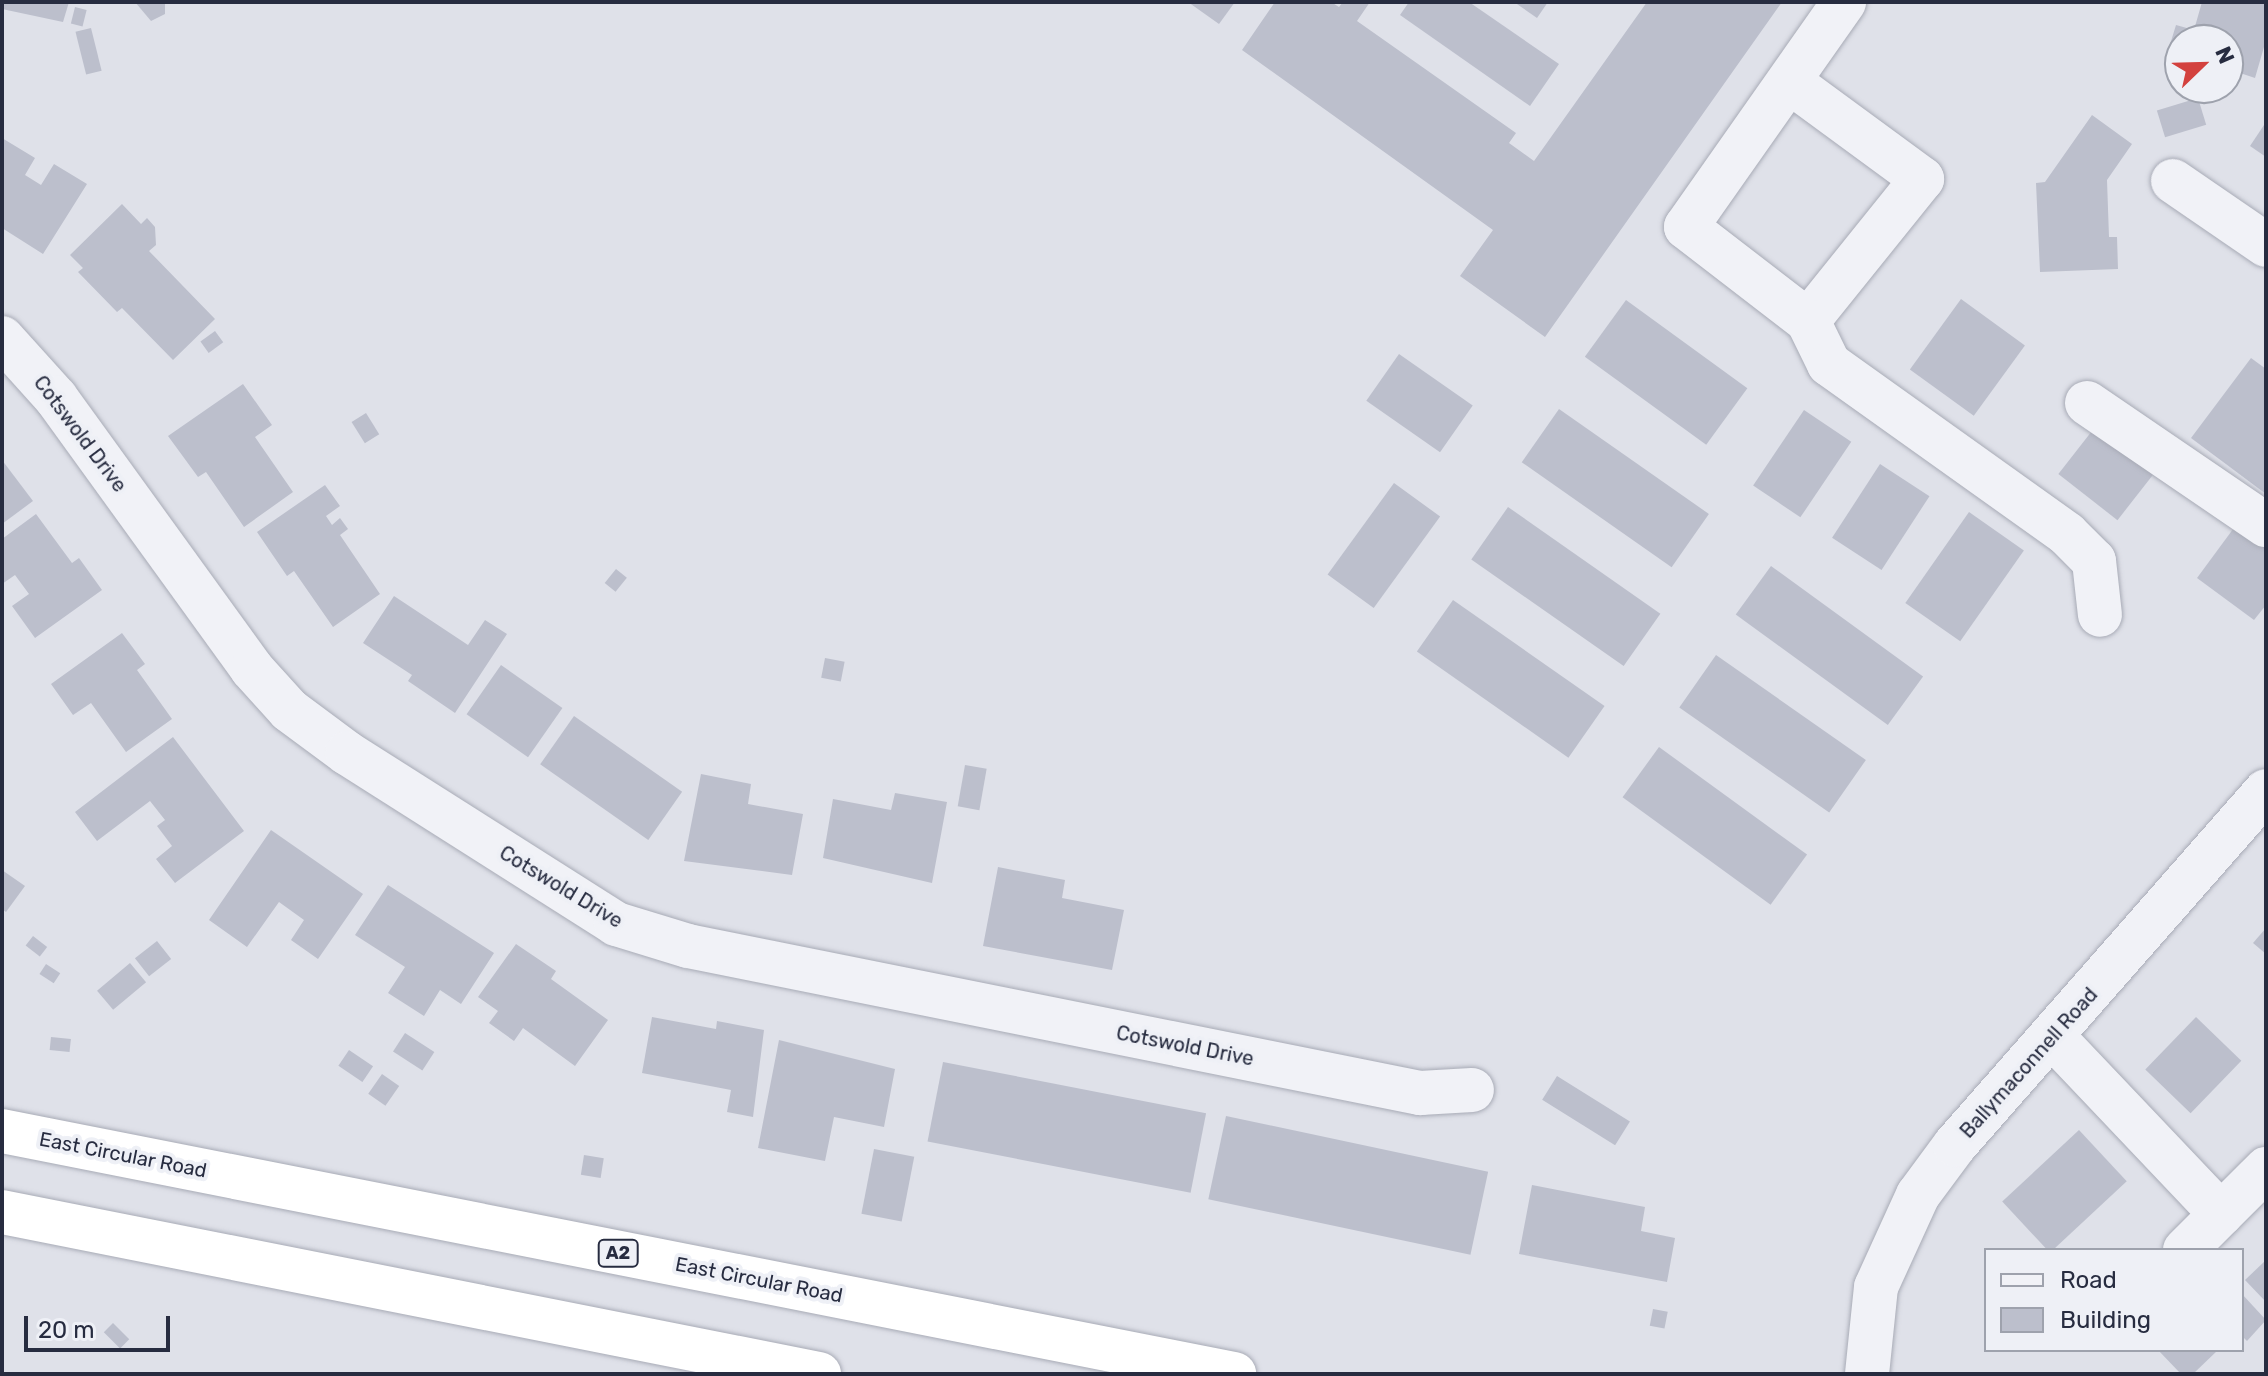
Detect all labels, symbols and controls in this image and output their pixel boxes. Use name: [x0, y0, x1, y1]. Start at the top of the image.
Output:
north arrow: [2164, 24, 2244, 104]
text: N: [2209, 43, 2240, 68]
street label: Cotswold Drive: [28, 371, 132, 497]
street label: Cotswold Drive: [495, 841, 627, 933]
street label: Ballymaconnell Road: [1955, 983, 2103, 1143]
street label: Cotswold Drive: [1114, 1021, 1256, 1071]
street label: East Circular Road: [37, 1127, 209, 1183]
road number: A2: [596, 1239, 640, 1267]
legend: [1984, 1248, 2244, 1352]
street label: East Circular Road: [673, 1252, 845, 1308]
text: Road: [2060, 1266, 2117, 1294]
scale bar: [28, 1300, 174, 1350]
text: Building: [2060, 1306, 2151, 1334]
text: 20 m: [38, 1316, 95, 1344]

